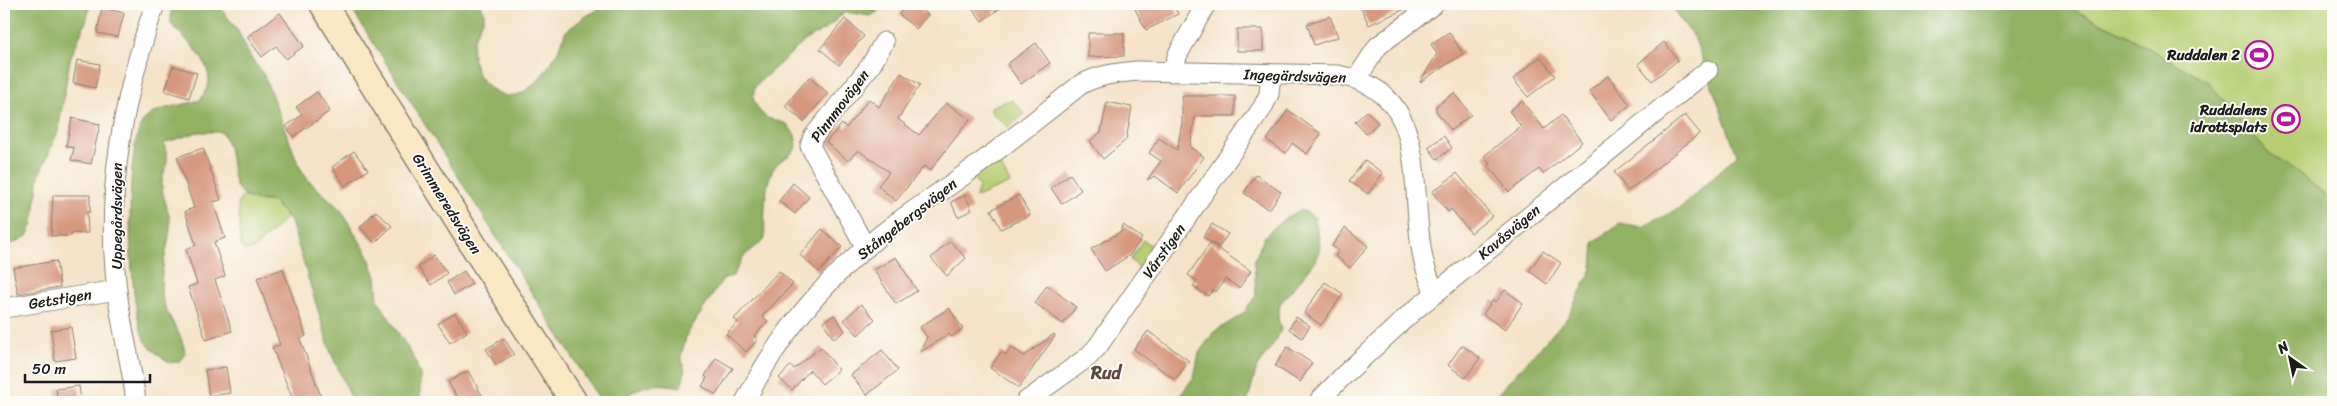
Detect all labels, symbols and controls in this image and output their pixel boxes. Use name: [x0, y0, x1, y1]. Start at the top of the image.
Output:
sports icon: Ruddalen 2: [2244, 40, 2274, 70]
place label: Ruddalen 2: [2166, 42, 2240, 68]
street label: Ingegärdsvägen: [1242, 61, 1347, 91]
street label: Pinnmovägen: [804, 64, 876, 148]
place label: Ruddalens idrottsplats: [2190, 97, 2268, 140]
sports icon: Ruddalens idrottsplats: [2271, 104, 2301, 134]
street label: Grimmeredsvägen: [405, 148, 489, 260]
street label: Uppegårdsvägen: [104, 163, 130, 269]
street label: Stångebergsvägen: [851, 171, 963, 267]
street label: Kavåsvägen: [1472, 198, 1546, 266]
street label: Vårstigen: [1136, 218, 1192, 284]
street label: Getstigen: [27, 281, 93, 317]
north arrow: [2264, 334, 2314, 384]
text: N: [2271, 334, 2294, 361]
scale bar: [25, 351, 150, 383]
text: 50 m: [32, 356, 67, 382]
district label: Rud: [1090, 357, 1123, 389]

